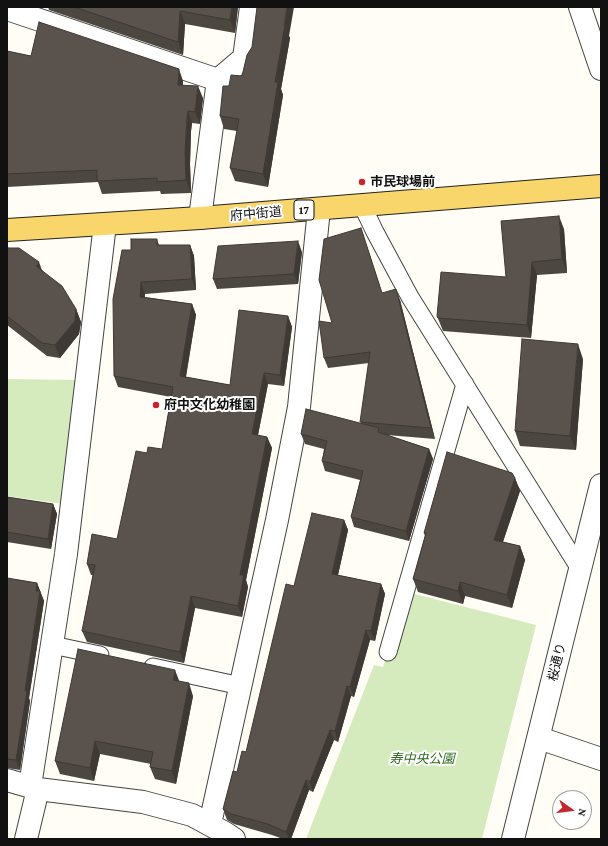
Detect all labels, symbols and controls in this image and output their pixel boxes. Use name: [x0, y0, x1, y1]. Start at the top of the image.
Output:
place label: 市民球場前: [370, 174, 435, 190]
marker: 市民球場前: [357, 177, 367, 187]
road number: 17: [294, 200, 314, 220]
street label: 府中街道: [229, 204, 283, 224]
place label: 府中文化幼稚園: [164, 397, 255, 413]
marker: 府中文化幼稚園: [151, 400, 161, 410]
street label: 桜通り: [545, 641, 569, 683]
park label: 寿中央公園: [390, 751, 454, 767]
north arrow: [552, 790, 592, 830]
text: N: [576, 808, 589, 818]

